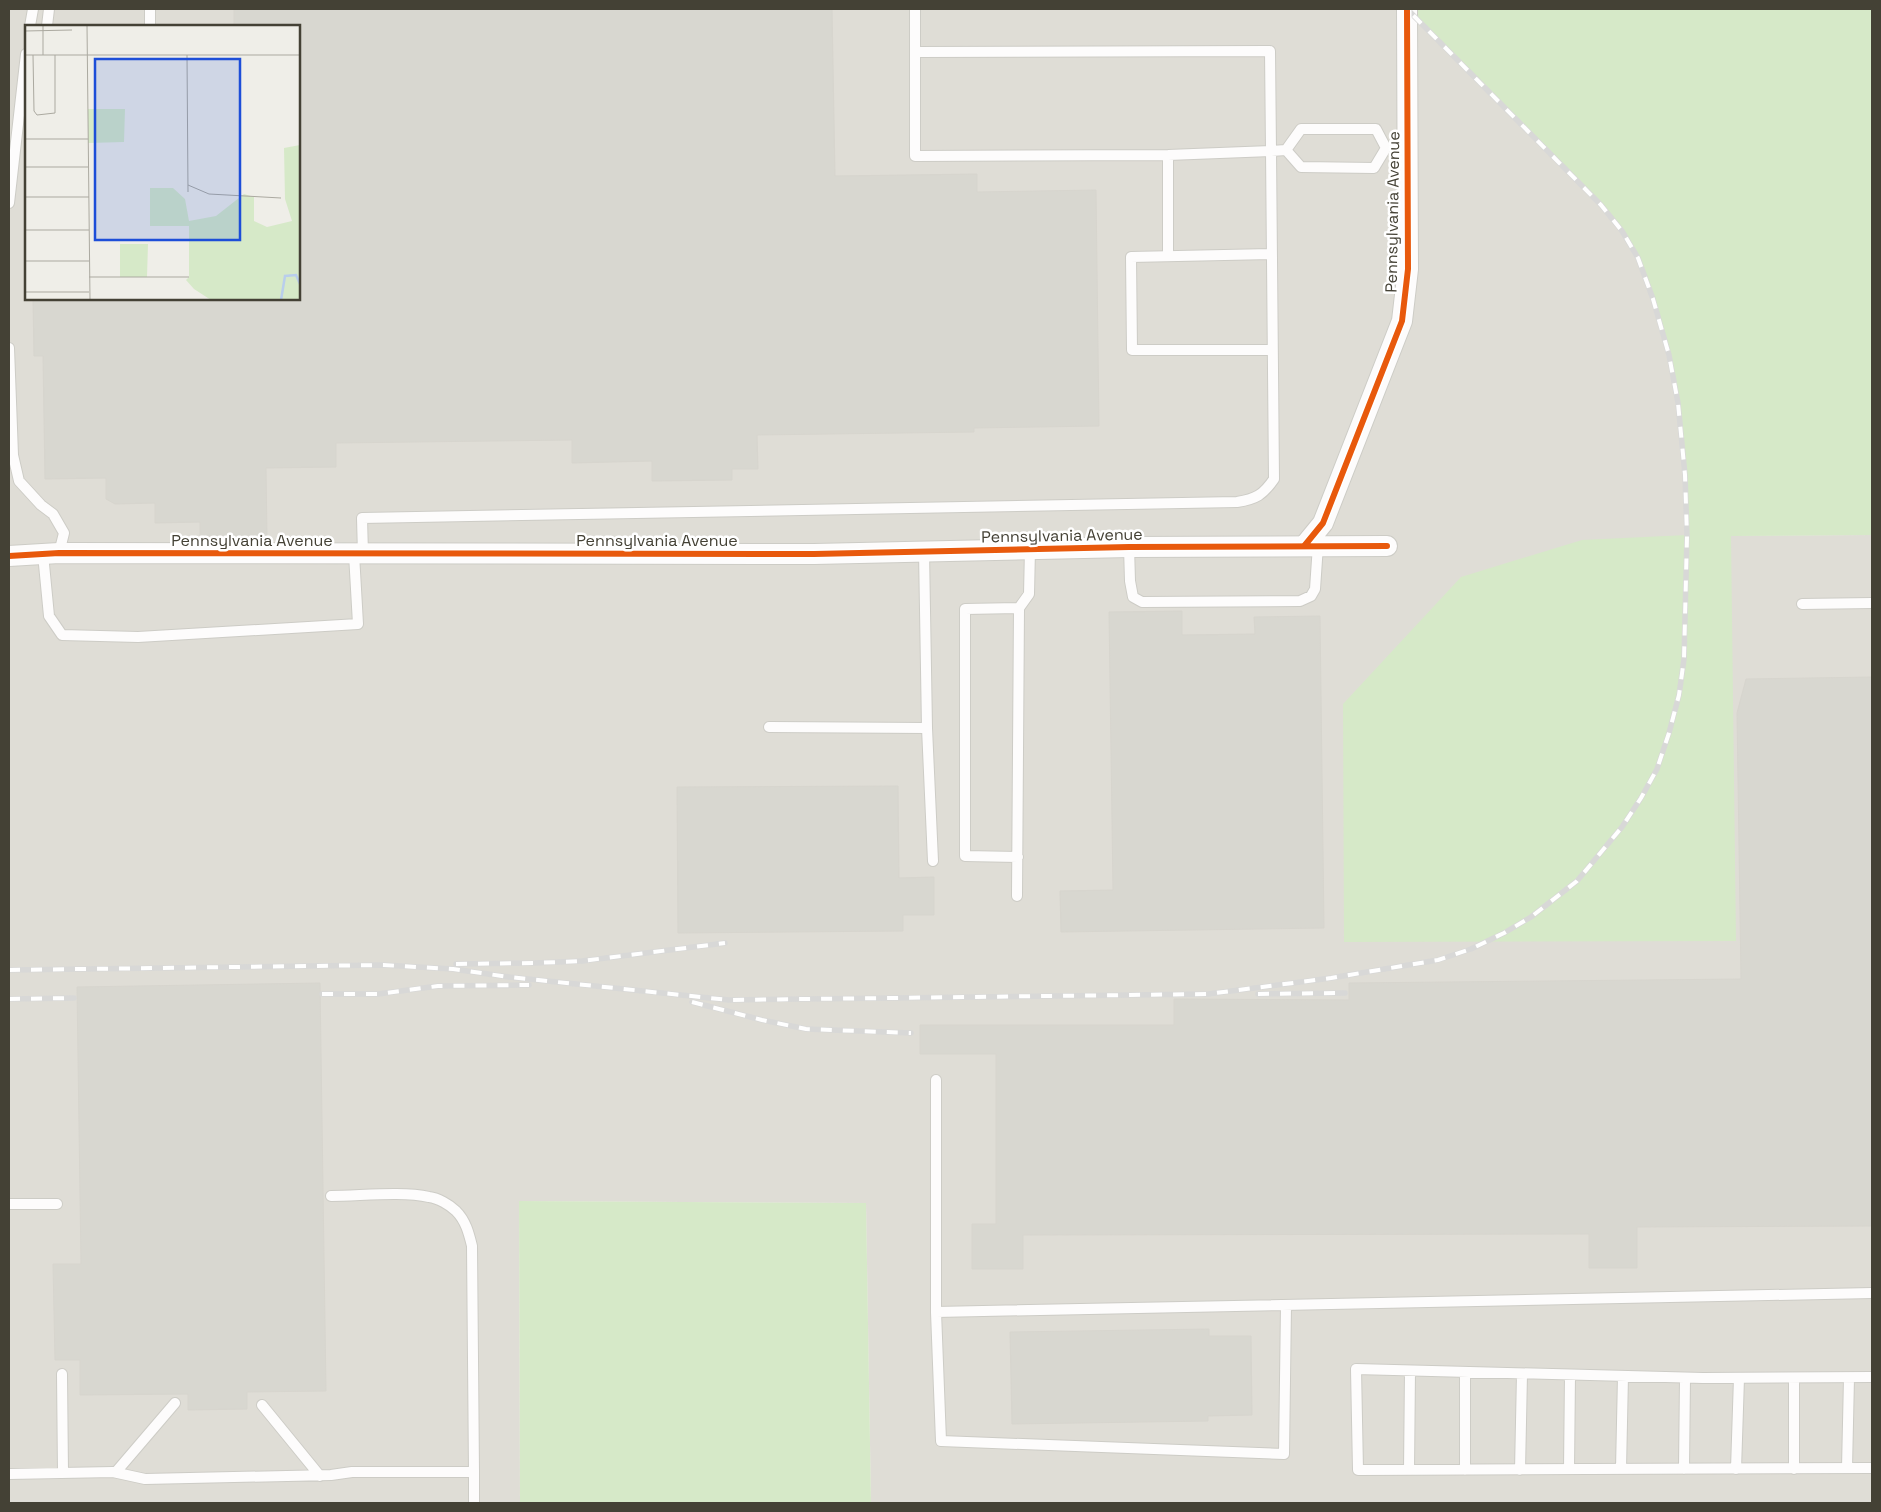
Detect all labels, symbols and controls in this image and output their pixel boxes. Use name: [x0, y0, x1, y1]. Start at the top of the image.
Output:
inset map: [25, 25, 300, 300]
street label: Pennsylvania Avenue: [1381, 131, 1404, 293]
street label: Pennsylvania Avenue: [981, 524, 1143, 547]
street label: Pennsylvania Avenue: [171, 530, 333, 551]
street label: Pennsylvania Avenue: [576, 530, 738, 551]

